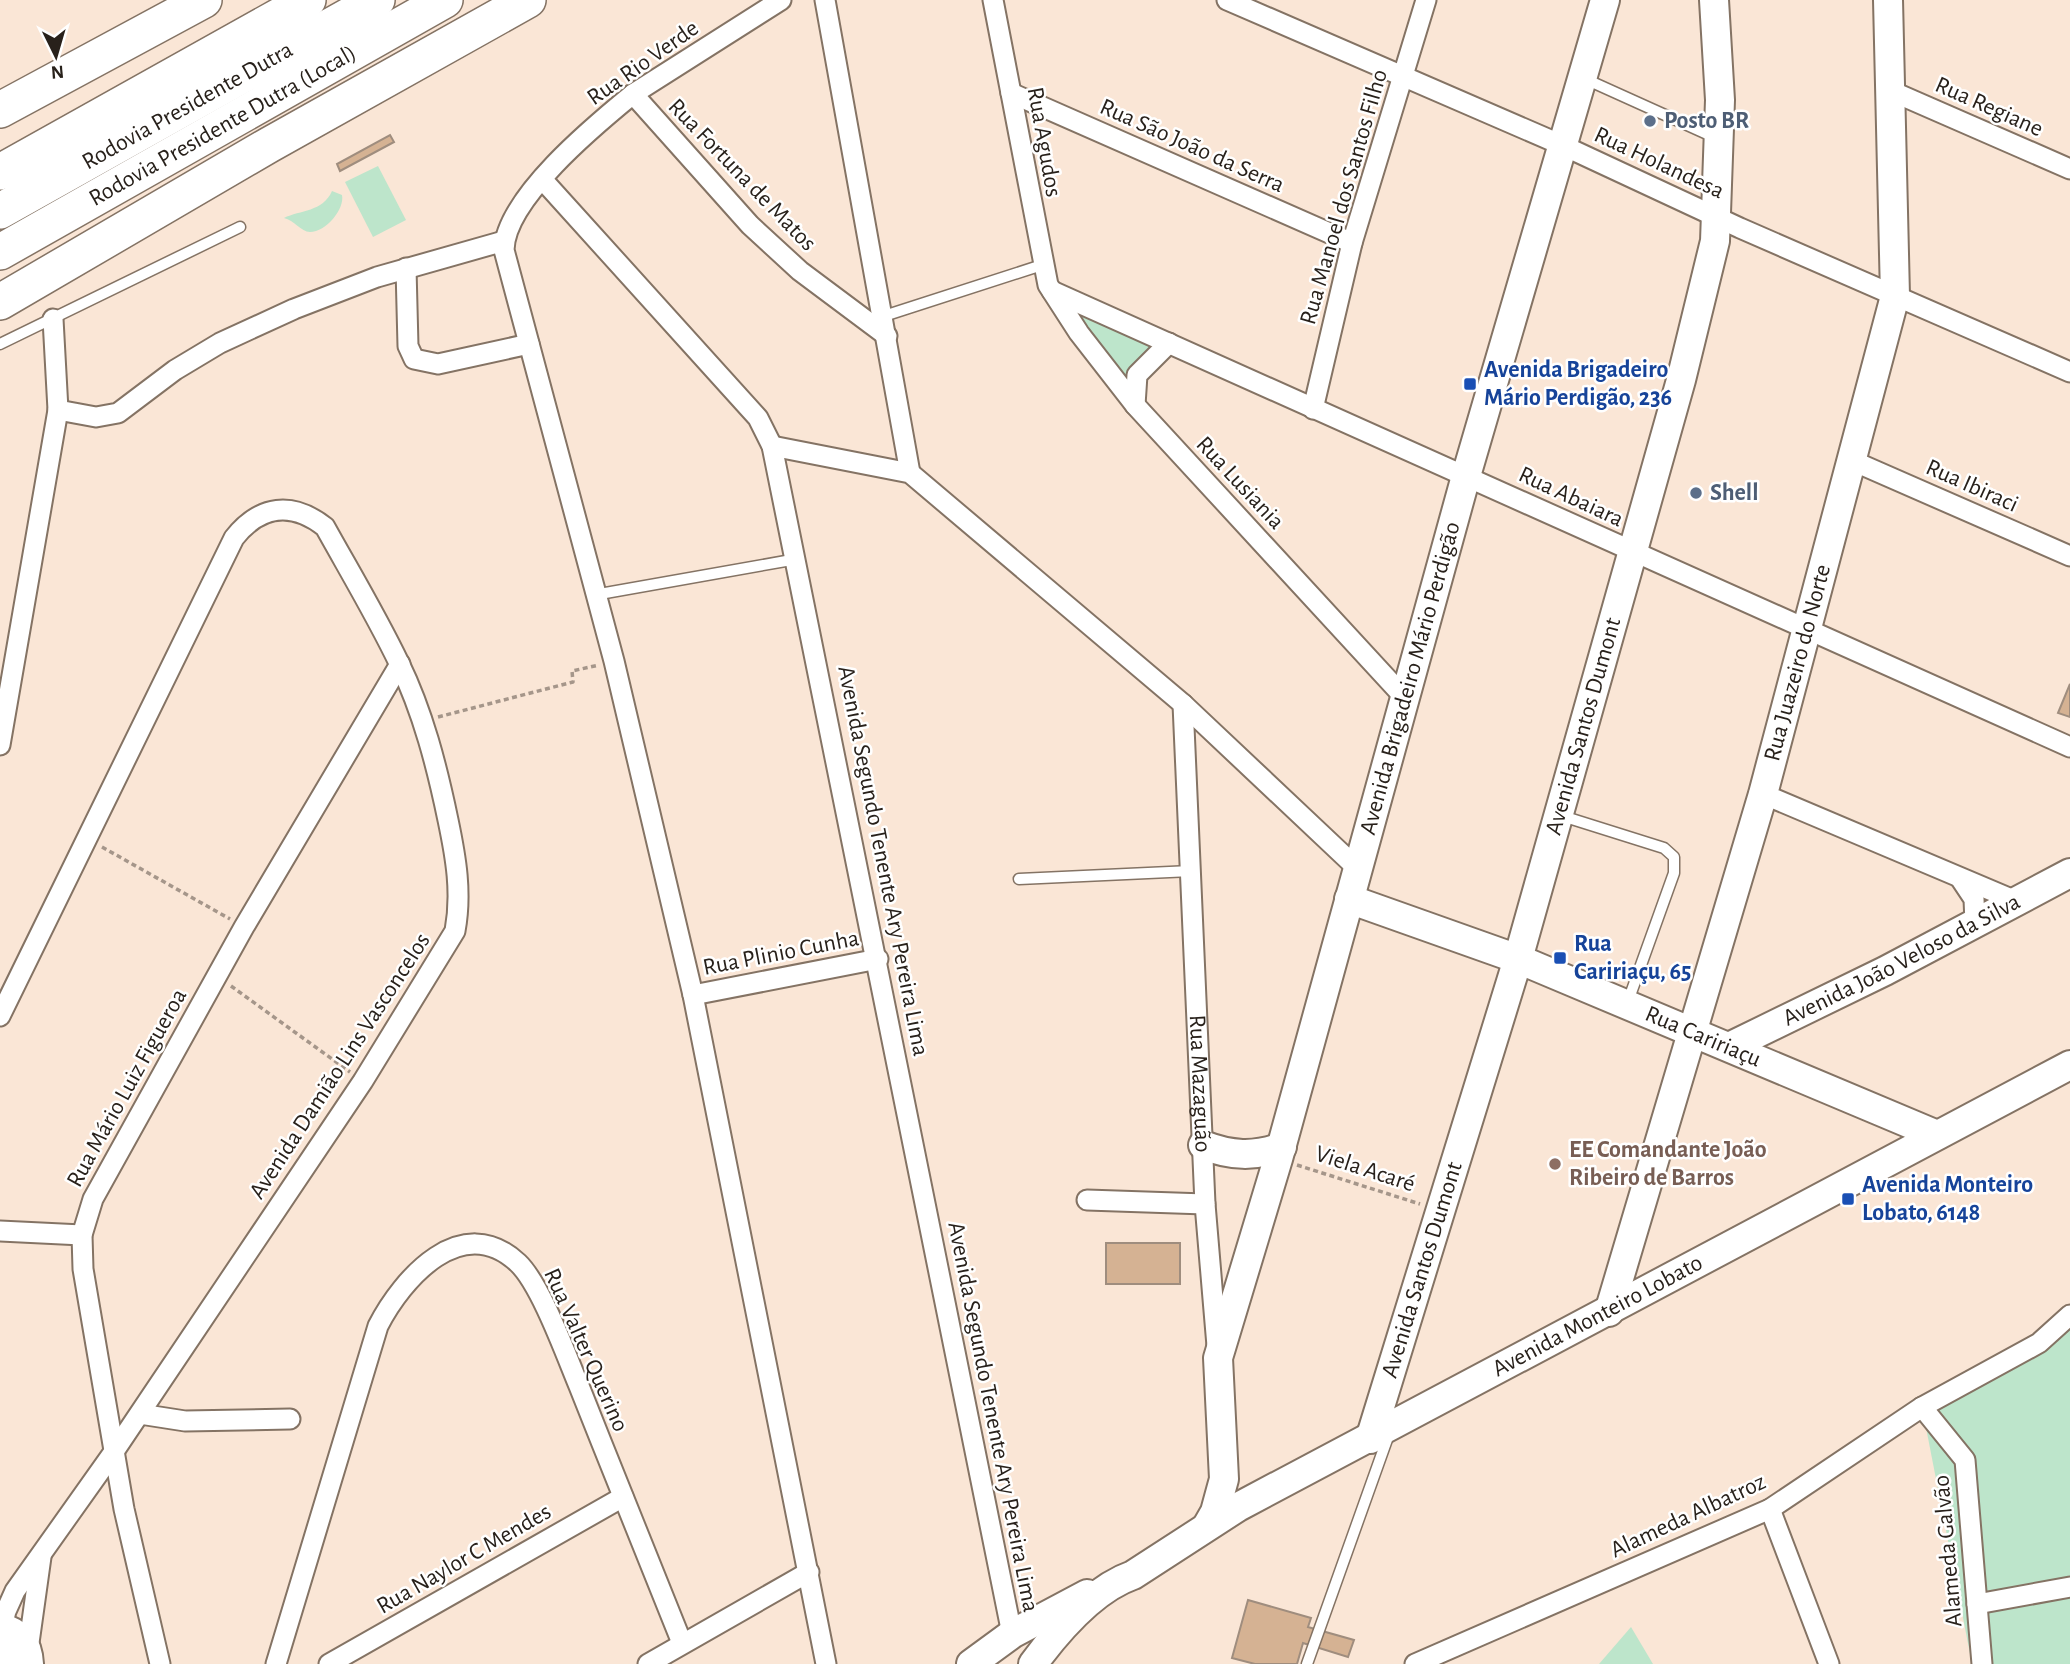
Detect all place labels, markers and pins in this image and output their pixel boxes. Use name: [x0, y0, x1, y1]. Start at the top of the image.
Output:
place label: Posto BR: [1664, 109, 1749, 133]
marker: Posto BR: [1642, 113, 1658, 129]
place label: Avenida Brigadeiro Mário Perdigão, 236: [1484, 358, 1672, 410]
marker: Avenida Brigadeiro Mário Perdigão, 236: [1462, 376, 1478, 392]
place label: Shell: [1710, 481, 1758, 505]
marker: Shell: [1688, 485, 1704, 501]
place label: Rua Caririaçu, 65: [1574, 932, 1691, 984]
marker: Rua Caririaçu, 65: [1552, 950, 1568, 966]
place label: EE Comandante João Ribeiro de Barros: [1569, 1138, 1767, 1190]
marker: EE Comandante João Ribeiro de Barros: [1547, 1156, 1563, 1172]
place label: Avenida Monteiro Lobato, 6148: [1862, 1173, 2033, 1225]
marker: Avenida Monteiro Lobato, 6148: [1840, 1191, 1856, 1207]

